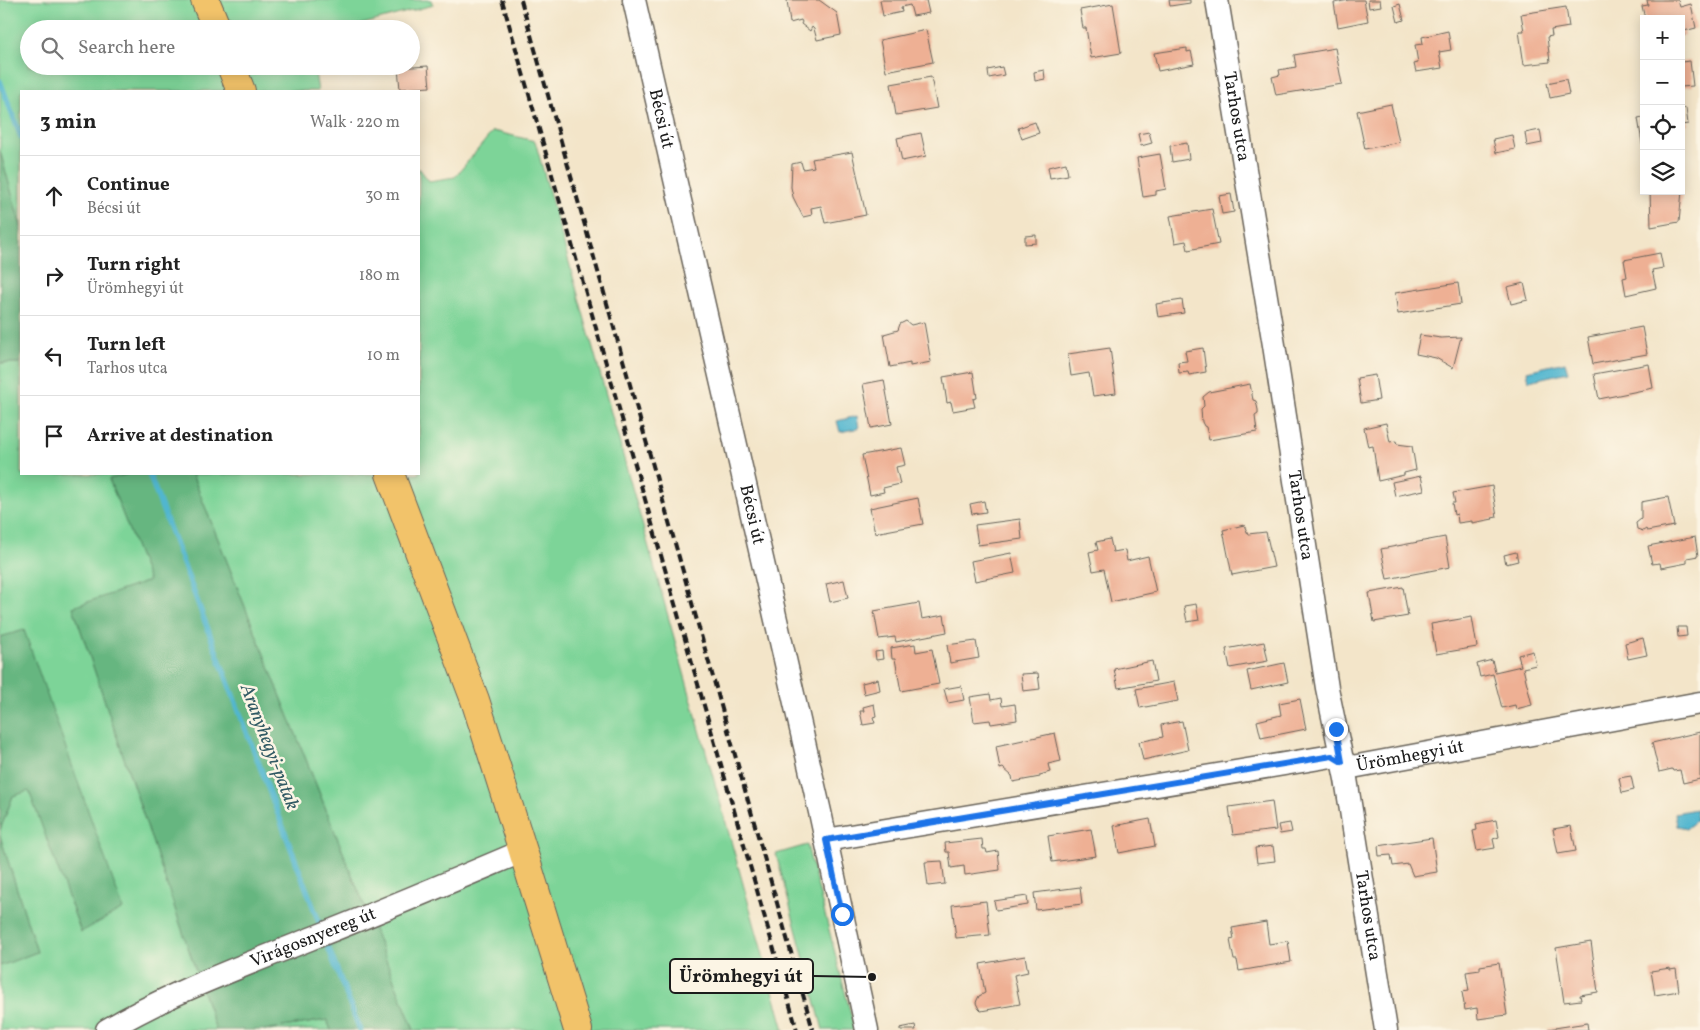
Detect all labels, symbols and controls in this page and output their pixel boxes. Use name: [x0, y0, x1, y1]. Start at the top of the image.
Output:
map controls: [1640, 15, 1685, 195]
button: +: [1640, 15, 1685, 60]
search box: [20, 20, 420, 75]
icon: search: [38, 34, 66, 62]
text: Search here: [78, 35, 175, 61]
button: −: [1640, 60, 1685, 105]
street label: Tarhos utca: [1216, 70, 1256, 163]
street label: Bécsi út: [642, 86, 680, 151]
button: locate: [1640, 105, 1685, 150]
text: 3 min: [40, 108, 96, 137]
text: Walk · 220 m: [310, 112, 400, 134]
button: layers: [1640, 150, 1685, 195]
text: Continue: [87, 172, 170, 198]
icon: ahead: [40, 182, 68, 210]
text: 30 m: [365, 185, 400, 207]
text: Bécsi út: [87, 198, 141, 220]
text: Turn right: [87, 252, 180, 278]
icon: right: [40, 262, 68, 290]
text: 180 m: [359, 265, 400, 287]
text: Ürömhegyi út: [87, 278, 184, 300]
text: Turn left: [87, 332, 166, 358]
icon: left: [40, 342, 68, 370]
text: 10 m: [367, 345, 400, 367]
text: Tarhos utca: [87, 358, 168, 380]
icon: arrive: [40, 422, 68, 450]
text: Arrive at destination: [87, 423, 273, 449]
street label: Tarhos utca: [1281, 468, 1320, 562]
street label: Bécsi út: [733, 482, 771, 547]
water label: Aranyhegyi-patak: [233, 679, 305, 814]
route end: [1325, 718, 1348, 741]
street label: Ürömhegyi út: [1354, 734, 1466, 778]
street label: Tarhos utca: [1348, 869, 1387, 962]
street label: Virágosnyereg út: [246, 901, 380, 974]
route start: [831, 903, 854, 926]
callout: Ürömhegyi út: [670, 959, 813, 993]
text: Ürömhegyi út: [679, 964, 803, 990]

